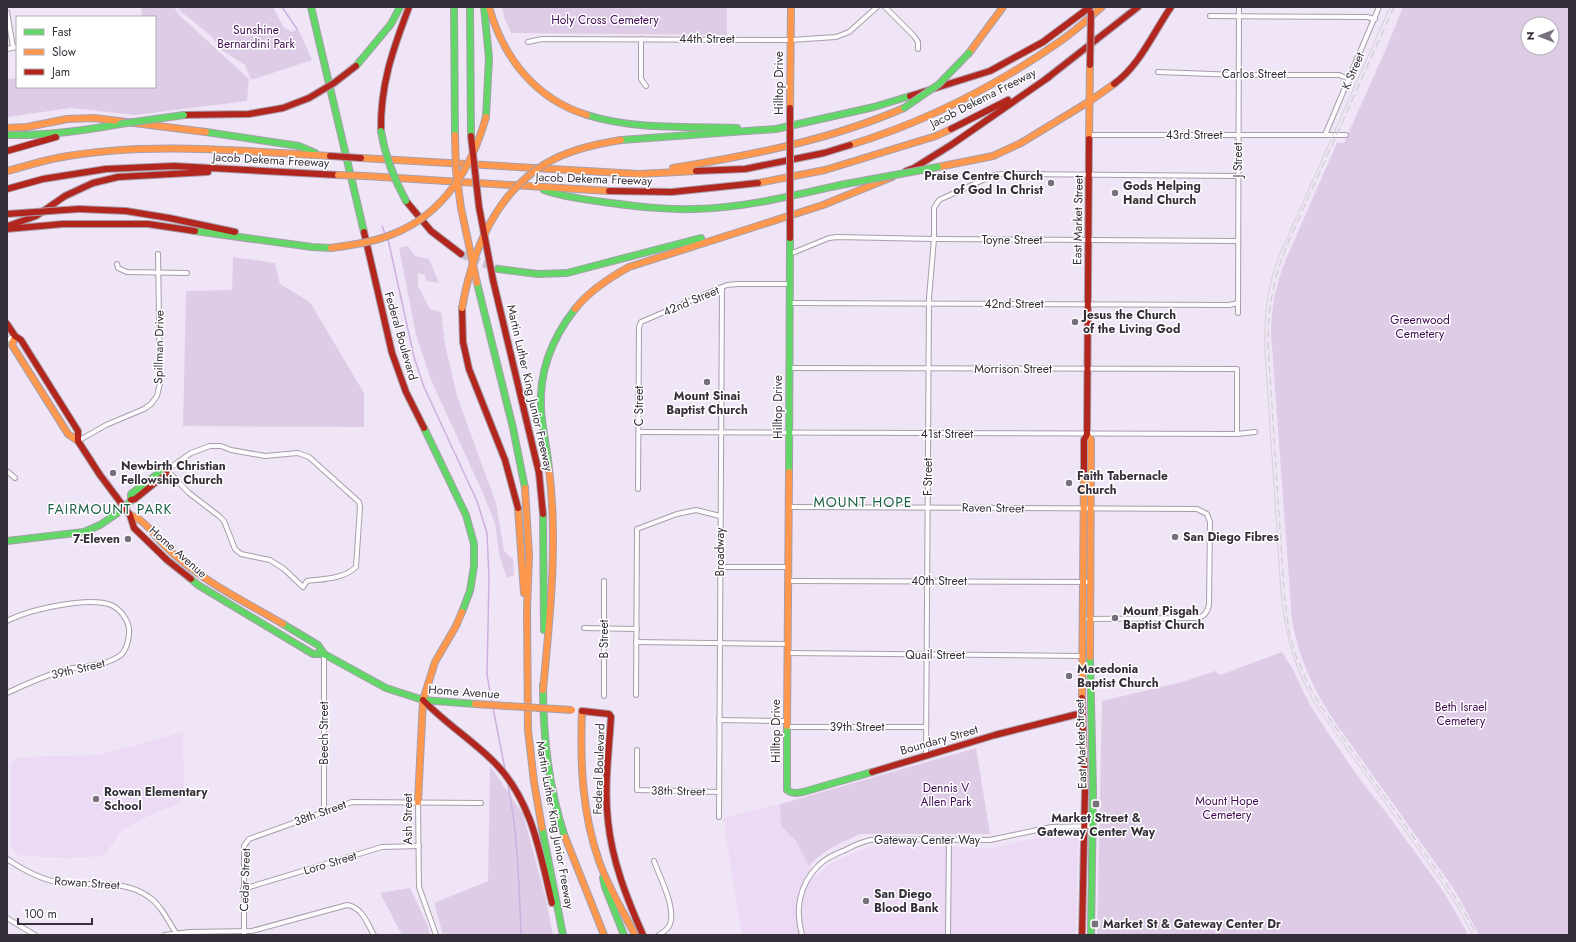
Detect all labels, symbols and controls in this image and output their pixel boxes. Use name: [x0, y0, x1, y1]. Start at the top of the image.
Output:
park label: Holy Cross Cemetery: [551, 11, 659, 29]
legend: [16, 16, 156, 88]
north arrow: [1520, 16, 1560, 56]
park label: Sunshine Bernardini Park: [217, 21, 295, 53]
text: Fast: [52, 23, 71, 41]
street label: 44th Street: [679, 30, 735, 48]
text: N: [1522, 32, 1538, 40]
text: Slow: [52, 43, 77, 61]
street label: K Street: [1337, 49, 1369, 92]
street label: Hilltop Drive: [770, 51, 788, 115]
text: Jam: [50, 63, 70, 81]
street label: Jacob Dekema Freeway: [925, 63, 1040, 133]
street label: Carlos Street: [1222, 65, 1286, 83]
street label: 43rd Street: [1166, 126, 1222, 144]
street label: J Street: [1229, 142, 1247, 180]
street label: Jacob Dekema Freeway: [210, 148, 330, 172]
place label: Praise Centre Church of God In Christ: [924, 167, 1043, 199]
street label: Jacob Dekema Freeway: [533, 168, 653, 190]
street label: East Market Street: [1068, 175, 1088, 265]
place label: Gods Helping Hand Church: [1123, 177, 1201, 209]
marker: Praise Centre Church of God In Christ: [1046, 178, 1056, 188]
marker: Gods Helping Hand Church: [1110, 188, 1120, 198]
street label: Toyne Street: [982, 231, 1042, 249]
street label: 42nd Street: [660, 281, 722, 321]
street label: Federal Boulevard: [380, 290, 422, 382]
street label: 42nd Street: [984, 295, 1044, 313]
street label: Martin Luther King Junior Freeway: [502, 303, 558, 474]
place label: Jesus the Church of the Living God: [1081, 306, 1180, 338]
street label: Spillman Drive: [149, 310, 169, 384]
park label: Greenwood Cemetery: [1390, 311, 1450, 343]
marker: Jesus the Church of the Living God: [1070, 317, 1080, 327]
street label: Morrison Street: [974, 360, 1052, 378]
street label: Hilltop Drive: [769, 375, 787, 439]
marker: Mount Sinai Baptist Church: [702, 377, 712, 387]
street label: C Street: [630, 386, 648, 426]
place label: Mount Sinai Baptist Church: [666, 387, 748, 419]
street label: 41st Street: [921, 425, 973, 443]
place label: Newbirth Christian Fellowship Church: [121, 457, 226, 489]
street label: F Street: [919, 458, 937, 496]
place label: Faith Tabernacle Church: [1077, 467, 1168, 499]
marker: Newbirth Christian Fellowship Church: [108, 468, 118, 478]
marker: Faith Tabernacle Church: [1064, 478, 1074, 488]
district label: MOUNT HOPE: [813, 492, 913, 512]
street label: Raven Street: [962, 498, 1024, 518]
district label: FAIRMOUNT PARK: [48, 499, 172, 519]
street label: Home Avenue: [145, 522, 211, 582]
street label: Broadway: [711, 527, 729, 576]
place label: San Diego Fibres: [1183, 528, 1279, 546]
place label: 7-Eleven: [73, 530, 120, 548]
marker: San Diego Fibres: [1170, 532, 1180, 542]
marker: 7-Eleven: [123, 534, 133, 544]
street label: 40th Street: [911, 572, 967, 590]
place label: Mount Pisgah Baptist Church: [1123, 602, 1205, 634]
marker: Mount Pisgah Baptist Church: [1110, 613, 1120, 623]
street label: B Street: [595, 619, 613, 658]
street label: Quail Street: [905, 646, 965, 664]
street label: 39th Street: [49, 654, 107, 684]
place label: Macedonia Baptist Church: [1077, 660, 1159, 692]
marker: Macedonia Baptist Church: [1064, 671, 1074, 681]
street label: Home Avenue: [428, 681, 500, 703]
park label: Beth Israel Cemetery: [1435, 698, 1487, 730]
street label: Hilltop Drive: [767, 699, 785, 763]
street label: East Market Street: [1070, 699, 1092, 789]
street label: Beech Street: [315, 701, 333, 765]
street label: 39th Street: [830, 718, 885, 736]
street label: Boundary Street: [898, 720, 980, 760]
street label: Federal Boulevard: [588, 723, 610, 815]
street label: Martin Luther King Junior Freeway: [531, 739, 579, 911]
park label: Dennis V Allen Park: [921, 779, 972, 811]
street label: 38th Street: [651, 782, 706, 800]
place label: Rowan Elementary School: [104, 783, 208, 815]
park label: Mount Hope Cemetery: [1195, 792, 1259, 824]
street label: Ash Street: [399, 793, 417, 845]
marker: Rowan Elementary School: [91, 794, 101, 804]
street label: 38th Street: [291, 795, 349, 831]
marker: Market Street & Gateway Center Way: [1091, 799, 1101, 809]
place label: Market Street & Gateway Center Way: [1037, 809, 1156, 841]
street label: Gateway Center Way: [874, 831, 981, 849]
street label: Loro Street: [301, 846, 359, 880]
street label: Cedar Street: [235, 848, 255, 912]
street label: Rowan Street: [54, 872, 120, 894]
place label: San Diego Blood Bank: [874, 885, 939, 917]
marker: San Diego Blood Bank: [861, 896, 871, 906]
scale bar: [18, 900, 92, 926]
text: 100 m: [24, 905, 57, 923]
place label: Market St & Gateway Center Dr: [1103, 915, 1281, 933]
marker: Market St & Gateway Center Dr: [1090, 919, 1100, 929]

